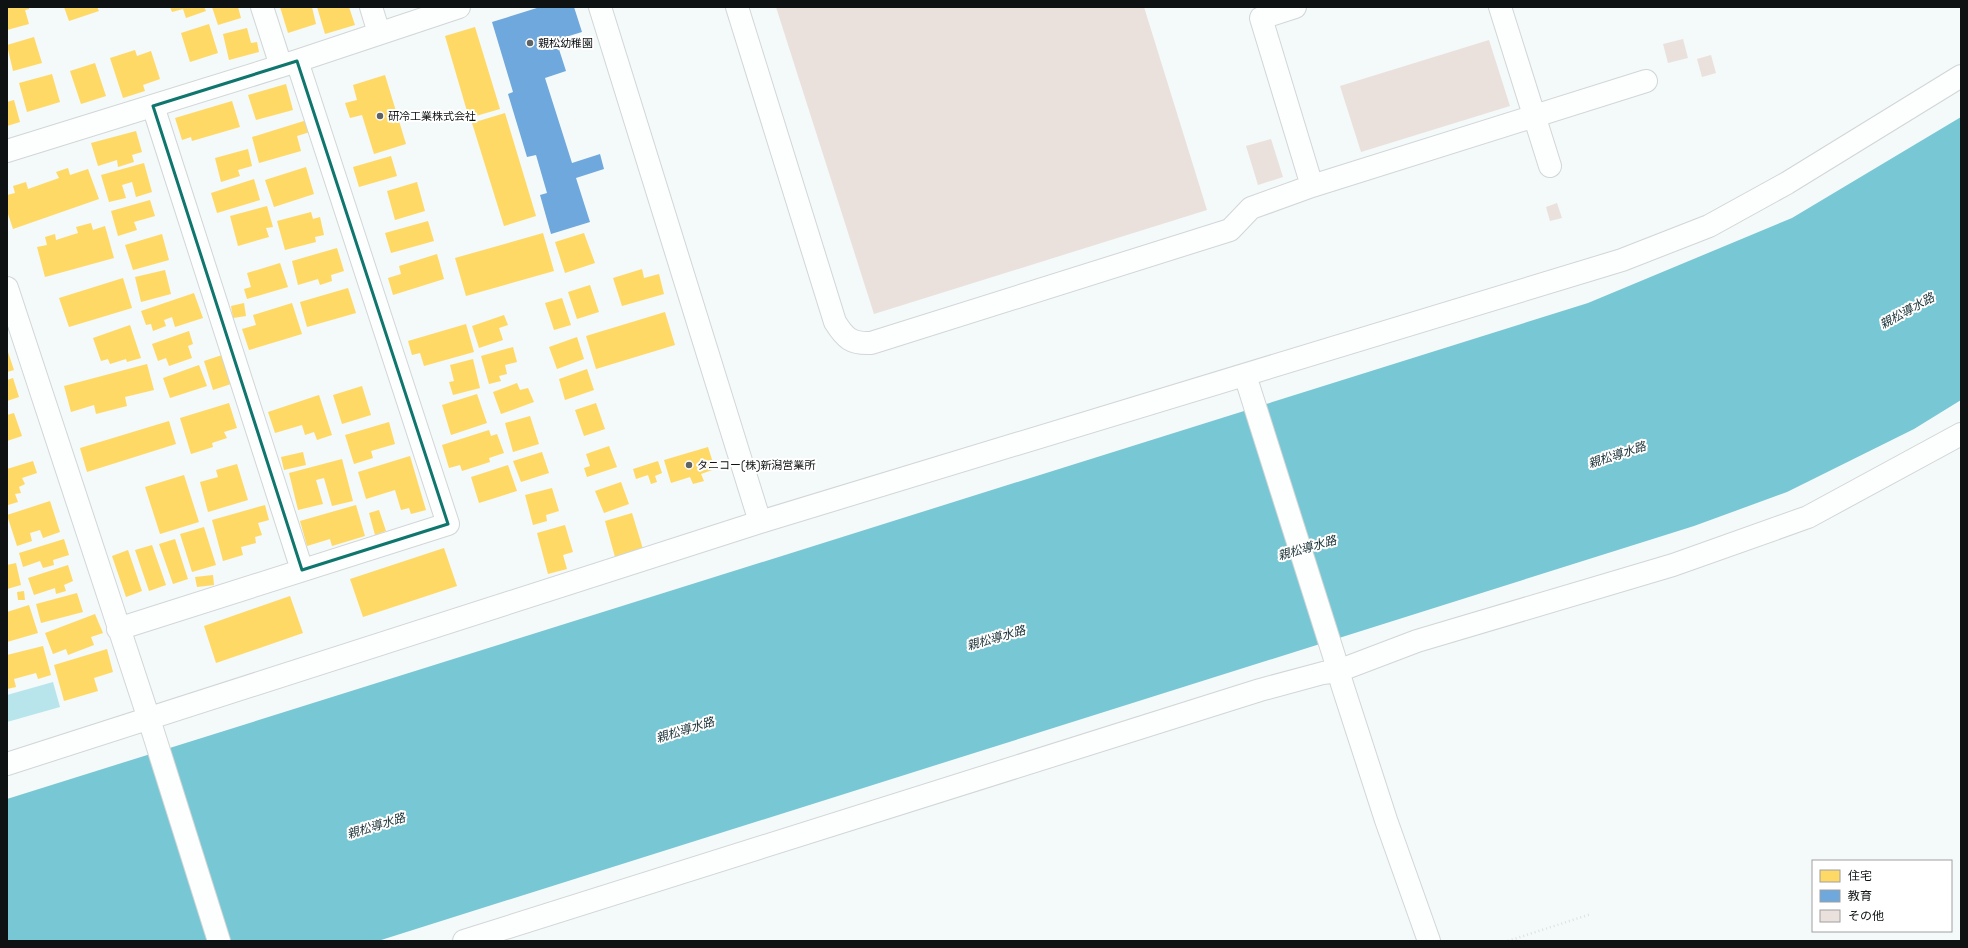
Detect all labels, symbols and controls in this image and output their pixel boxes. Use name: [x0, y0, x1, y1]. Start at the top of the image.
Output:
place label: 親松幼稚園: [538, 36, 593, 50]
marker: 親松幼稚園: [525, 38, 535, 48]
place label: 研冷工業株式会社: [388, 109, 476, 123]
marker: 研冷工業株式会社: [375, 111, 385, 121]
water label: 親松導水路: [1877, 289, 1938, 333]
water label: 親松導水路: [1586, 438, 1649, 472]
place label: タニコー(株)新潟営業所: [697, 458, 816, 472]
marker: タニコー(株)新潟営業所: [684, 460, 694, 470]
water label: 親松導水路: [1276, 532, 1339, 564]
water label: 親松導水路: [965, 622, 1028, 654]
water label: 親松導水路: [654, 713, 717, 746]
water label: 親松導水路: [345, 809, 408, 842]
legend: [1812, 860, 1952, 932]
text: 住宅: [1848, 868, 1872, 884]
text: 教育: [1848, 888, 1872, 904]
text: その他: [1848, 908, 1884, 924]

